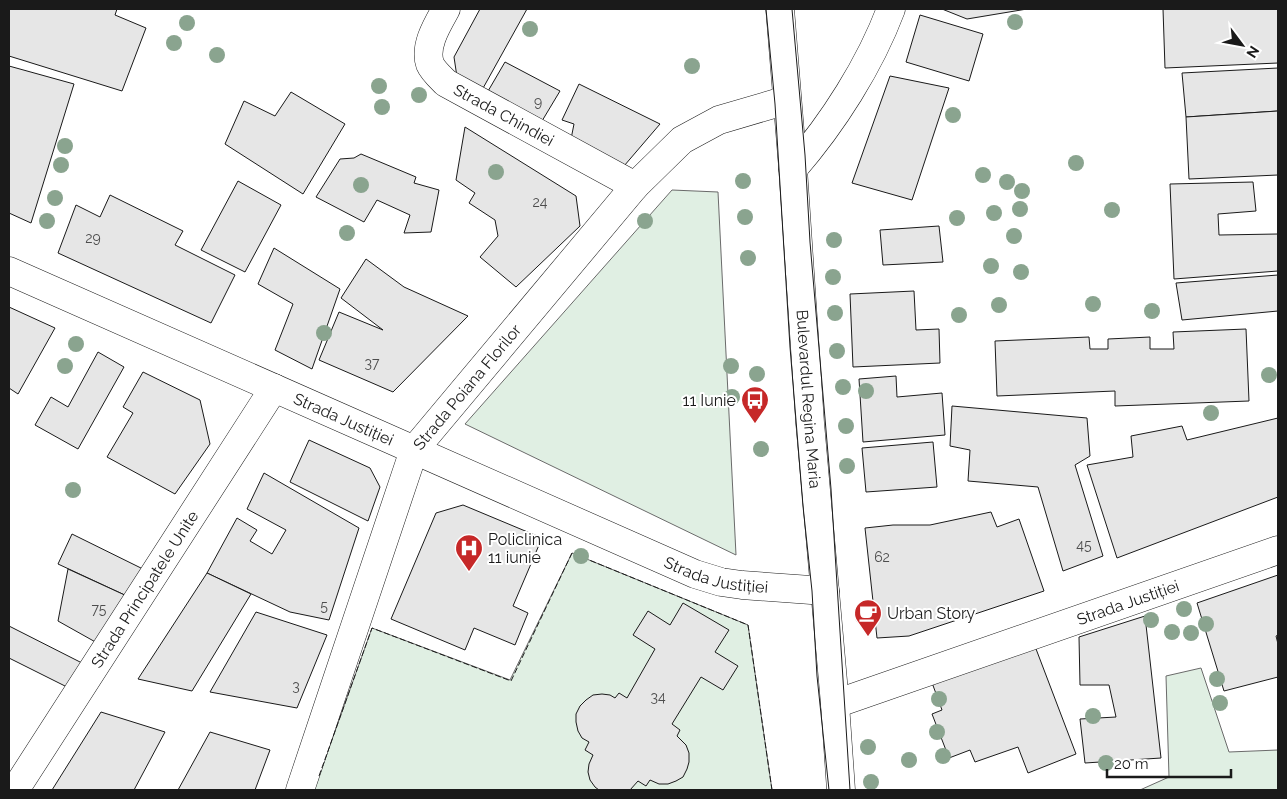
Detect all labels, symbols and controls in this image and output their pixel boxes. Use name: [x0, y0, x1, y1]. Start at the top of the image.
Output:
north arrow: [1217, 20, 1267, 70]
text: N: [1243, 43, 1263, 61]
street label: Strada Chindiei: [451, 80, 558, 150]
house number: 9: [534, 94, 542, 110]
house number: 24: [533, 194, 548, 210]
house number: 29: [85, 230, 101, 246]
street label: Bulevardul Regina Maria: [793, 309, 825, 489]
street label: Strada Poiana Florilor: [409, 320, 525, 453]
house number: 37: [365, 355, 380, 371]
bus stop icon: 11 Iunie: [740, 385, 770, 424]
street label: Strada Justiției: [291, 389, 397, 449]
place label: 11 Iunie: [683, 391, 736, 410]
street label: Strada Principatele Unite: [87, 507, 202, 671]
place label: Policlinica 11 iunie: [488, 530, 562, 567]
hospital icon: Policlinica 11 iunie: [454, 533, 484, 572]
house number: 45: [1076, 537, 1092, 553]
house number: 62: [874, 549, 890, 565]
street label: Strada Justiției: [661, 552, 769, 596]
street label: Strada Justiției: [1074, 576, 1182, 629]
house number: 5: [320, 598, 328, 614]
cafe icon: Urban Story: [853, 598, 883, 637]
house number: 75: [92, 601, 107, 617]
place label: Urban Story: [887, 604, 976, 623]
house number: 3: [292, 678, 300, 694]
house number: 34: [650, 689, 666, 705]
scale bar: [1107, 746, 1231, 778]
text: 20 m: [1114, 755, 1149, 773]

